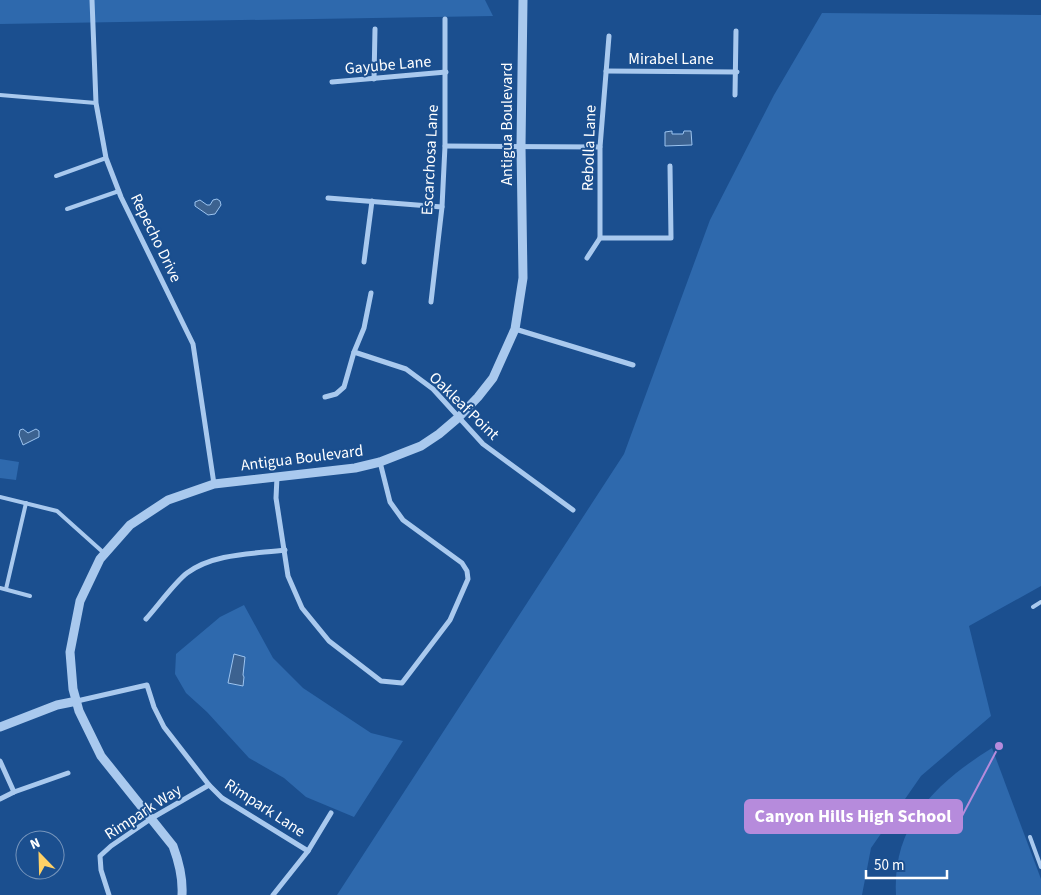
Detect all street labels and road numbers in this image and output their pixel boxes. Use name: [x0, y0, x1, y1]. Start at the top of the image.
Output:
street label: Mirabel Lane: [628, 48, 714, 70]
street label: Gayube Lane: [344, 50, 432, 80]
street label: Antigua Boulevard: [496, 62, 518, 186]
street label: Escarchosa Lane: [416, 104, 444, 216]
street label: Rebolla Lane: [576, 104, 602, 192]
street label: Repecho Drive: [125, 190, 187, 286]
street label: Oakleaf Point: [424, 367, 504, 446]
street label: Antigua Boulevard: [240, 440, 364, 476]
street label: Rimpark Lane: [220, 774, 310, 842]
street label: Rimpark Way: [100, 779, 186, 845]

